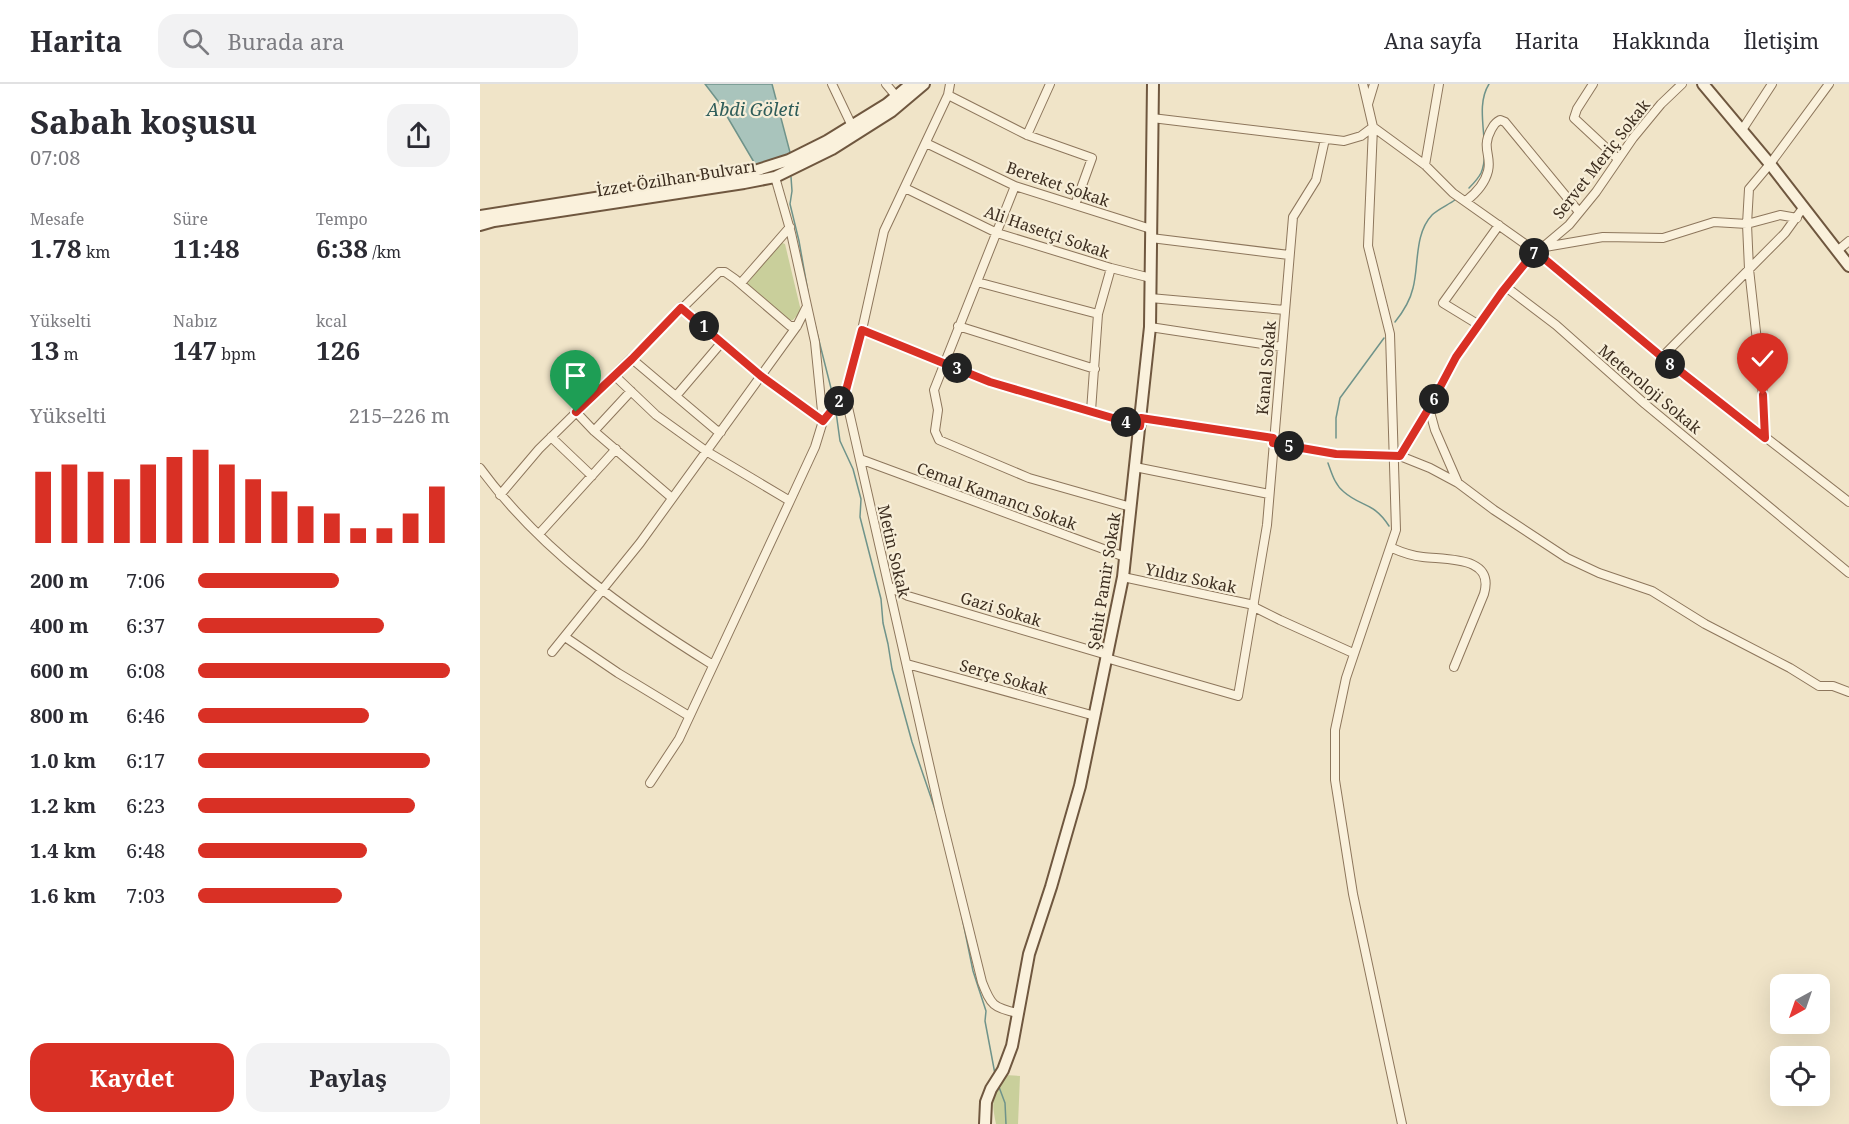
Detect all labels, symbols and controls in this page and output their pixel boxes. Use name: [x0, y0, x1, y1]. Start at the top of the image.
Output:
search box: [158, 14, 578, 68]
text: Harita: [30, 22, 122, 60]
icon: search: [179, 25, 212, 58]
text: Burada ara: [227, 26, 344, 56]
text: Ana sayfa: [1384, 27, 1482, 55]
text: Harita: [1515, 27, 1579, 55]
text: Hakkında: [1612, 27, 1710, 55]
text: İletişim: [1743, 27, 1819, 55]
street label: Servet Meriç Sokak: [1547, 94, 1655, 223]
water label: Abdi Göleti: [704, 97, 800, 121]
text: Sabah koşusu: [30, 99, 257, 144]
button: share: [387, 104, 450, 167]
text: 07:08: [30, 144, 80, 171]
street label: İzzet Özilhan Bulvarı: [595, 155, 757, 201]
street label: Bereket Sokak: [1003, 156, 1113, 212]
street label: Ali Hasetçi Sokak: [981, 200, 1113, 264]
text: Mesafe: [30, 208, 84, 230]
text: Süre: [173, 208, 208, 230]
text: Tempo: [316, 208, 368, 230]
text: 1.78: [30, 230, 82, 266]
text: 11:48: [173, 230, 240, 266]
text: 6:38: [316, 230, 368, 266]
pin: 7: [1519, 238, 1549, 268]
text: km: [82, 241, 110, 263]
text: /km: [368, 241, 401, 263]
text: 7: [1529, 242, 1539, 264]
text: Yükselti: [30, 310, 91, 332]
text: Nabız: [173, 310, 217, 332]
text: kcal: [316, 310, 347, 332]
pin: 1: [689, 311, 719, 341]
text: 1: [699, 315, 709, 337]
street label: Kanal Sokak: [1251, 319, 1281, 416]
text: 13: [30, 332, 59, 368]
text: 147: [173, 332, 217, 368]
text: 126: [316, 332, 360, 368]
pin: [1737, 333, 1788, 395]
street label: Meteroloji Sokak: [1594, 339, 1707, 439]
icon: check: [1746, 342, 1779, 375]
text: m: [59, 343, 79, 365]
text: bpm: [217, 343, 256, 365]
pin: 8: [1655, 349, 1685, 379]
pin: [550, 350, 601, 412]
pin: 3: [942, 353, 972, 383]
text: 8: [1665, 353, 1675, 375]
text: 3: [952, 357, 962, 379]
icon: arrive: [559, 359, 592, 392]
pin: 6: [1419, 384, 1449, 414]
pin: 2: [824, 386, 854, 416]
text: 6: [1429, 388, 1439, 410]
text: 2: [834, 390, 844, 412]
text: Yükselti: [30, 402, 106, 429]
text: 215–226 m: [349, 402, 450, 429]
pin: 4: [1111, 407, 1141, 437]
text: 4: [1121, 411, 1131, 433]
pin: 5: [1274, 431, 1304, 461]
text: 5: [1284, 435, 1294, 457]
street label: Cemal Kamancı Sokak: [914, 457, 1081, 535]
street label: Metin Sokak: [873, 503, 915, 600]
street label: Şehit Pamir Sokak: [1082, 510, 1126, 651]
street label: Yıldız Sokak: [1142, 557, 1239, 599]
text: 200 m: [30, 567, 89, 594]
text: 7:06: [126, 567, 165, 594]
street label: Gazi Sokak: [958, 586, 1045, 632]
text: 400 m: [30, 612, 89, 639]
text: 6:37: [126, 612, 165, 639]
street label: Serçe Sokak: [957, 654, 1051, 700]
text: 600 m: [30, 657, 89, 684]
text: 6:08: [126, 657, 165, 684]
text: 800 m: [30, 702, 89, 729]
text: 6:46: [126, 702, 165, 729]
text: 1.0 km: [30, 747, 96, 774]
text: 6:17: [126, 747, 165, 774]
text: 1.2 km: [30, 792, 96, 819]
text: 6:23: [126, 792, 165, 819]
text: 1.4 km: [30, 837, 96, 864]
text: 6:48: [126, 837, 165, 864]
text: 1.6 km: [30, 882, 96, 909]
text: 7:03: [126, 882, 165, 909]
north arrow: [1770, 974, 1830, 1034]
map controls: [1770, 974, 1830, 1106]
button: Kaydet: [30, 1043, 234, 1112]
button: Paylaş: [246, 1043, 450, 1112]
button: locate: [1770, 1046, 1830, 1106]

